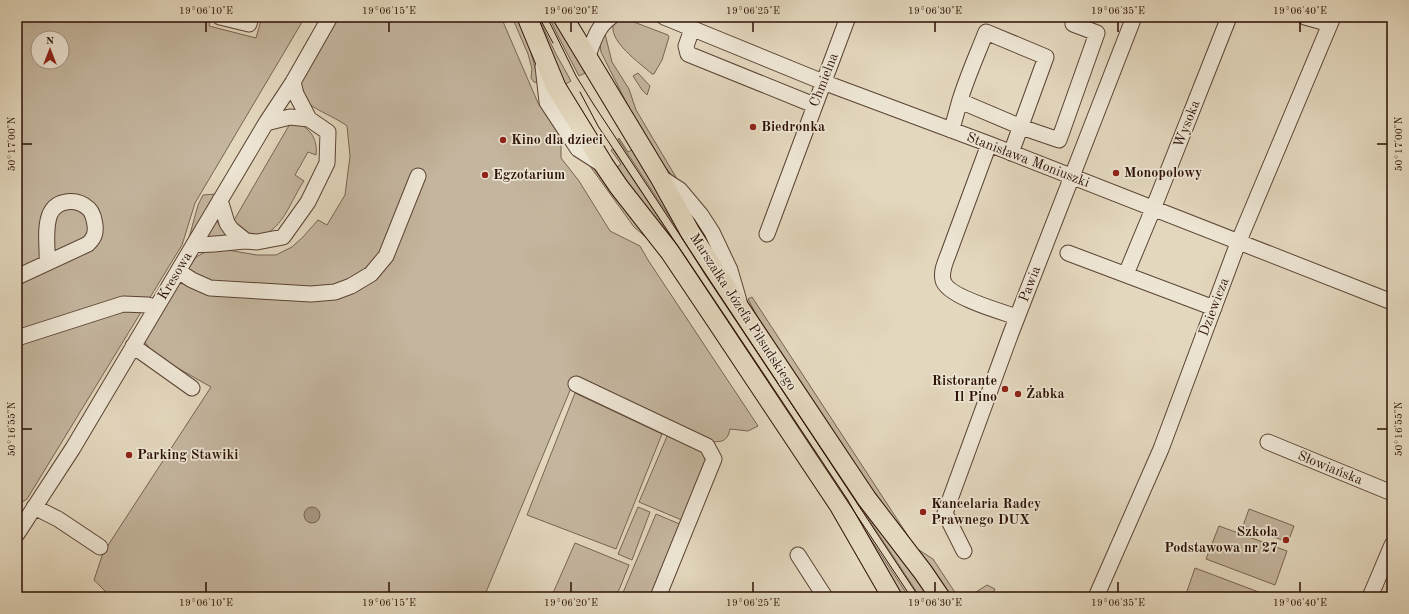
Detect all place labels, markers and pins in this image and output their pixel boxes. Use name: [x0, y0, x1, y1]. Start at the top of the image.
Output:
place label: Biedronka: [761, 120, 825, 134]
marker: Biedronka: [748, 122, 758, 132]
place label: Kino dla dzieci: [511, 133, 603, 147]
marker: Kino dla dzieci: [498, 135, 508, 145]
place label: Monopolowy: [1124, 166, 1202, 180]
place label: Egzotarium: [493, 168, 565, 182]
marker: Monopolowy: [1111, 168, 1121, 178]
marker: Egzotarium: [480, 170, 490, 180]
place label: Ristorante Il Pino: [932, 374, 997, 404]
marker: Ristorante Il Pino: [1000, 384, 1010, 394]
place label: Żabka: [1026, 385, 1065, 401]
marker: Żabka: [1013, 389, 1023, 399]
place label: Parking Stawiki: [137, 448, 238, 462]
marker: Parking Stawiki: [124, 450, 134, 460]
place label: Kancelaria Radcy Prawnego DUX: [931, 497, 1041, 527]
marker: Kancelaria Radcy Prawnego DUX: [918, 507, 928, 517]
place label: Szkoła Podstawowa nr 27: [1164, 525, 1278, 555]
marker: Szkoła Podstawowa nr 27: [1281, 535, 1291, 545]

